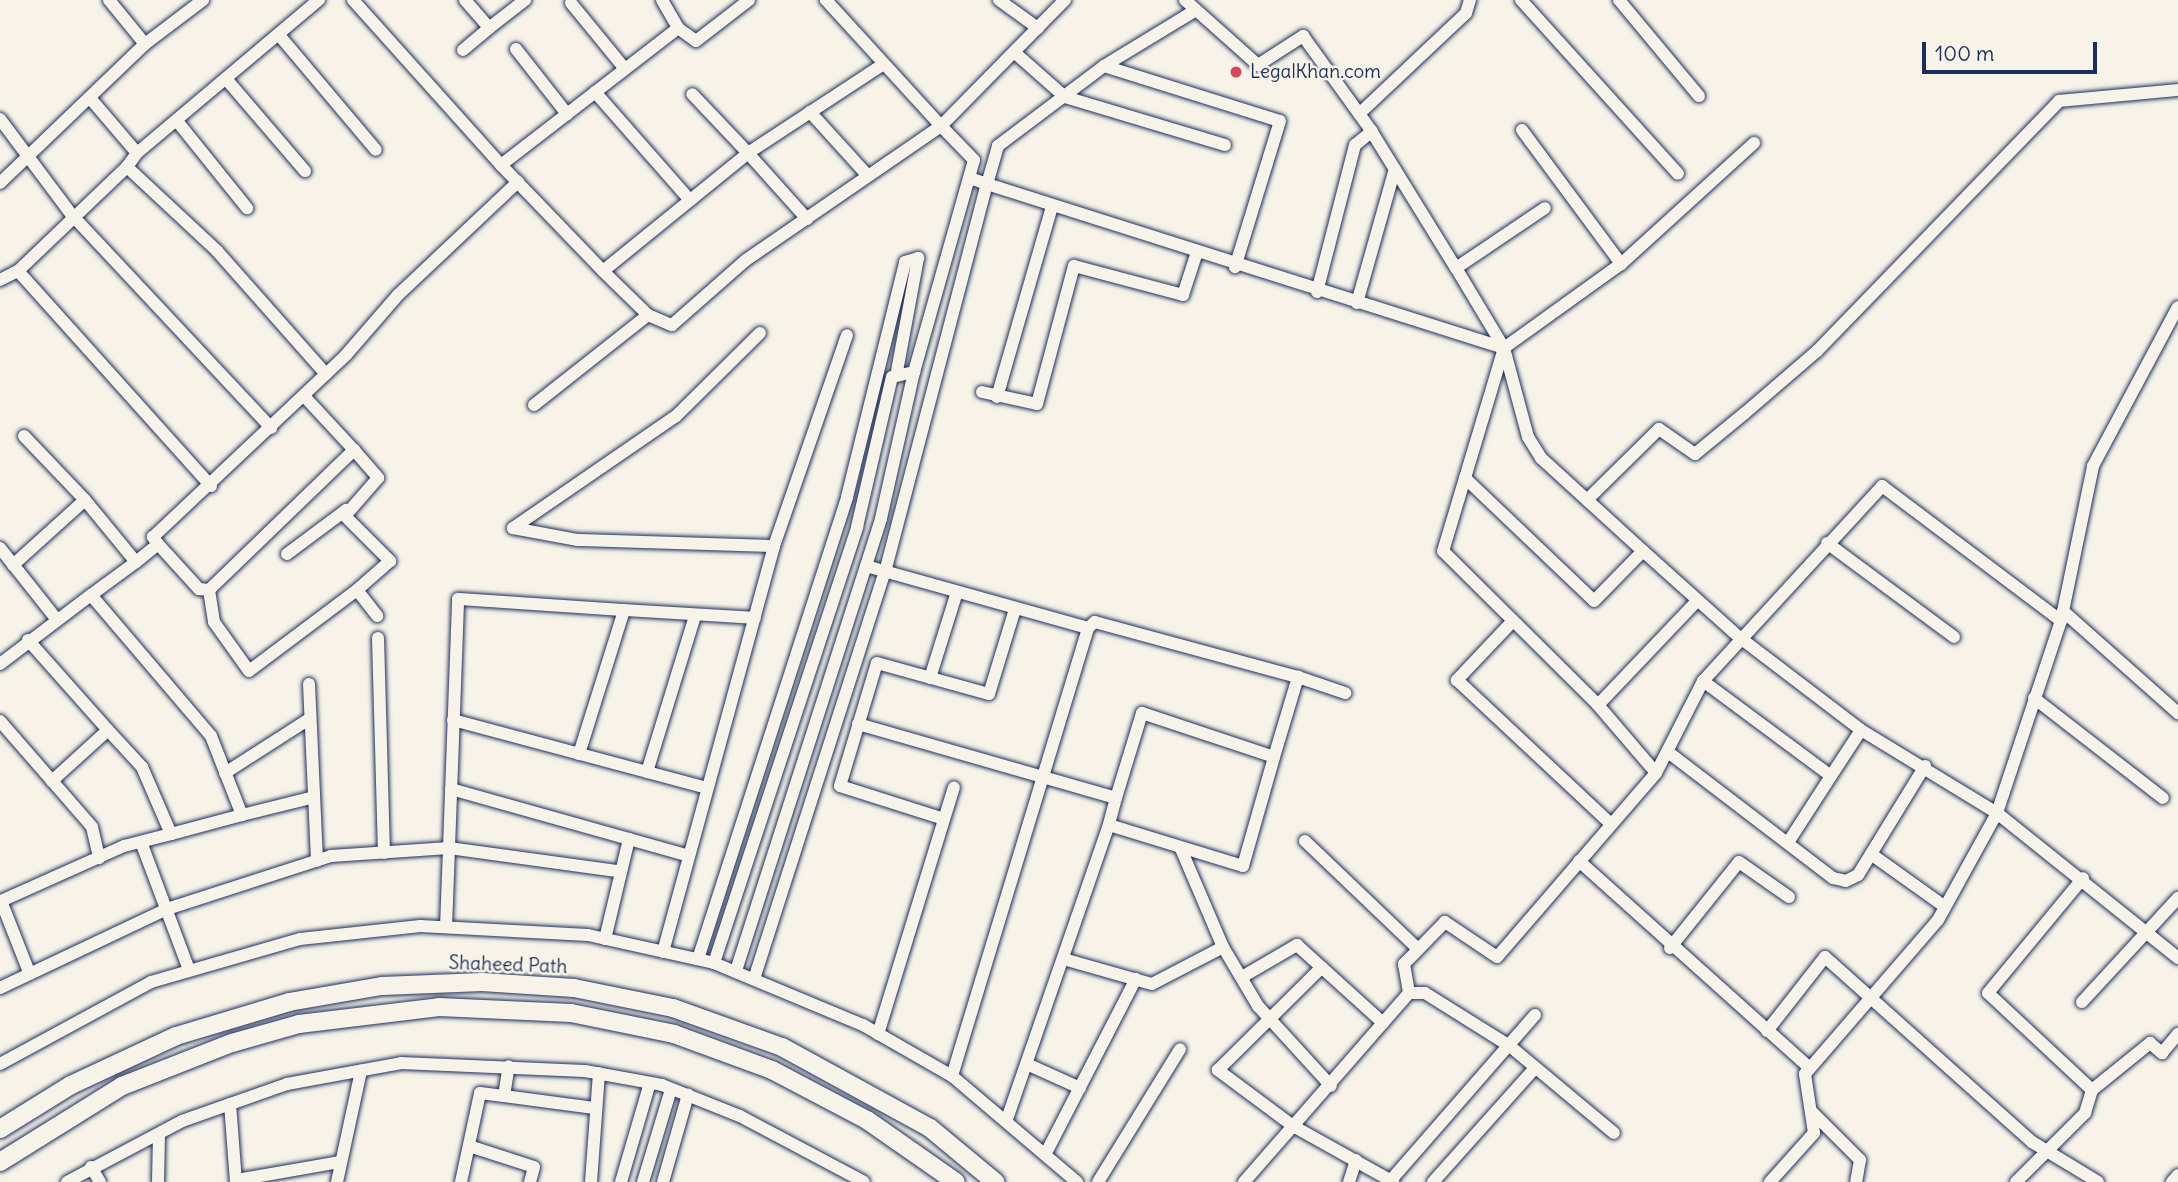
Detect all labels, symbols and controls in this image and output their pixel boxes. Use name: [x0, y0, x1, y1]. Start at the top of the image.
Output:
scale bar: [1926, 28, 2101, 72]
text: 100 m: [1935, 40, 1994, 67]
place label: LegalKhan.com: [1250, 61, 1381, 83]
marker: LegalKhan.com: [1228, 64, 1244, 80]
street label: Shaheed Path: [448, 952, 568, 978]

